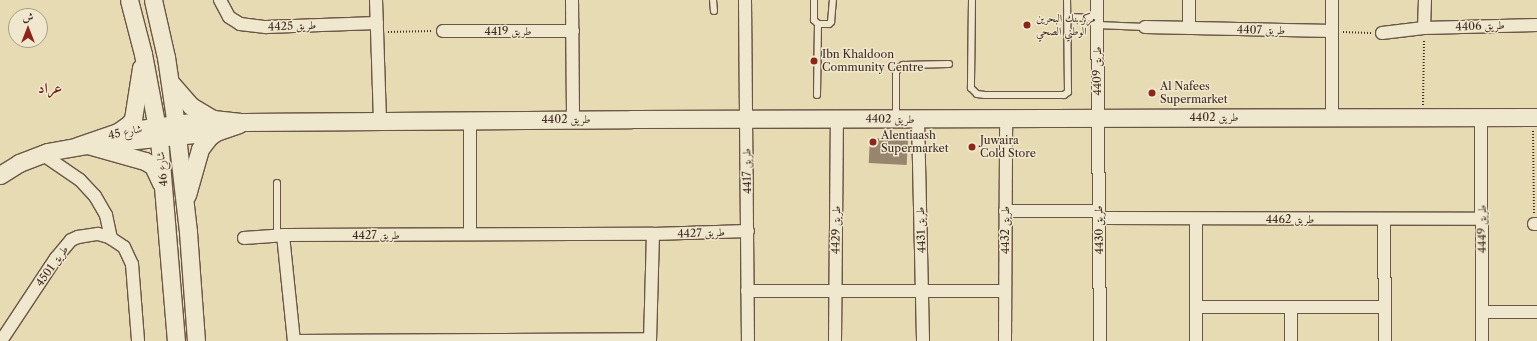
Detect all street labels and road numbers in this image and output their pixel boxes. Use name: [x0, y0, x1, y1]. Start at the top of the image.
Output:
street label: طريق 4425: [268, 19, 316, 33]
street label: طريق 4406: [1455, 19, 1505, 33]
street label: طريق 4407: [1237, 23, 1285, 37]
street label: طريق 4419: [485, 24, 531, 38]
street label: طريق 4409: [1090, 46, 1104, 96]
street label: طريق 4402: [1189, 110, 1239, 124]
street label: طريق 4402: [541, 112, 591, 126]
street label: طريق 4402: [865, 112, 915, 126]
street label: شارع 45: [107, 122, 143, 142]
street label: طريق 4417: [740, 148, 754, 194]
street label: شارع 46: [154, 151, 170, 187]
street label: طريق 4430: [1092, 205, 1106, 255]
street label: طريق 4449: [1475, 205, 1489, 253]
street label: طريق 4429: [829, 206, 843, 254]
street label: طريق 4432: [998, 206, 1012, 254]
street label: طريق 4431: [914, 207, 928, 253]
street label: طريق 4462: [1266, 212, 1314, 226]
street label: طريق 4427: [677, 226, 725, 240]
street label: طريق 4427: [352, 228, 400, 242]
street label: طريق 4501: [33, 243, 71, 289]

